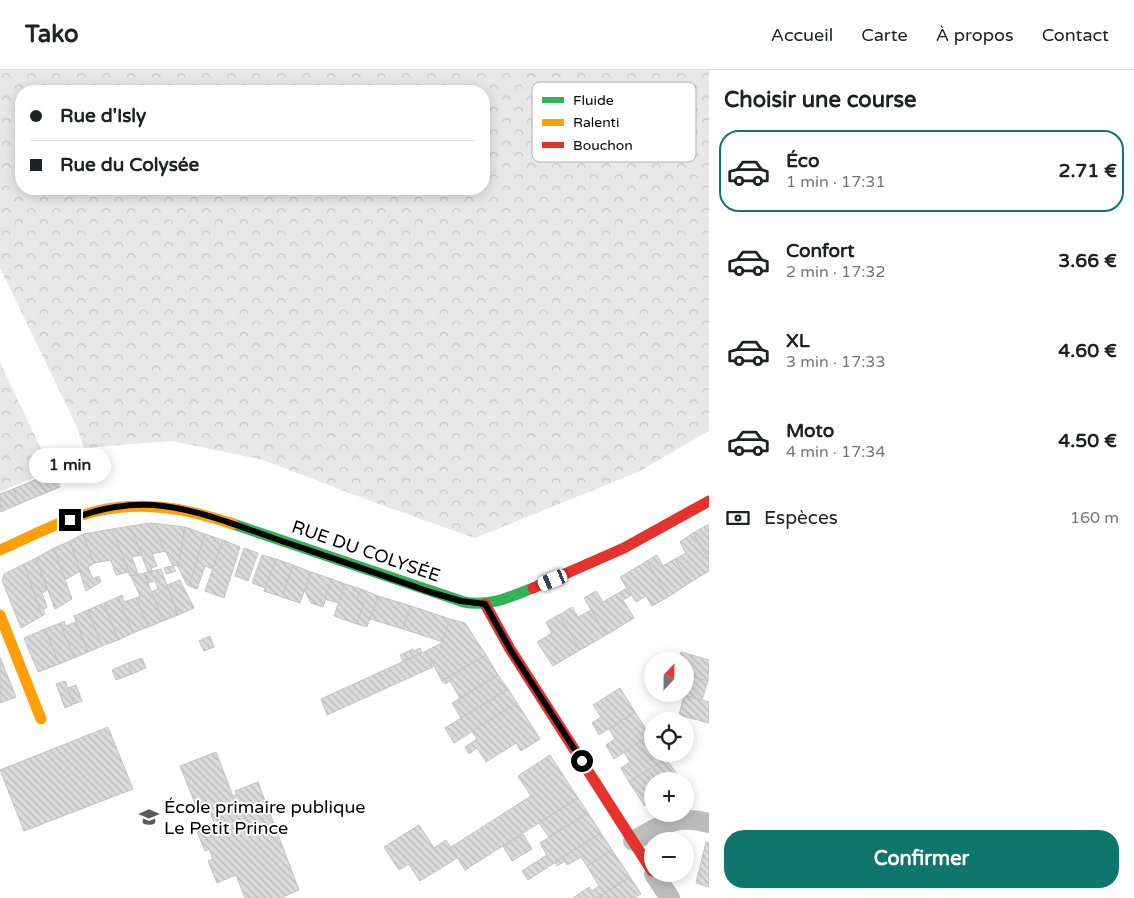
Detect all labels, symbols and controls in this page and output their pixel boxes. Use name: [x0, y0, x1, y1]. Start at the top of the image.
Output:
text: Tako: [25, 20, 79, 49]
text: Accueil: [771, 24, 833, 46]
text: Carte: [861, 24, 908, 46]
text: À propos: [936, 24, 1014, 46]
text: Contact: [1042, 24, 1109, 46]
legend: [532, 82, 696, 162]
text: Choisir une course: [724, 87, 917, 113]
text: Fluide: [573, 92, 614, 109]
text: Rue d'Isly: [60, 105, 146, 127]
text: Ralenti: [573, 114, 619, 131]
text: Bouchon: [573, 137, 633, 154]
icon: car: [726, 149, 771, 194]
text: Éco: [786, 150, 819, 172]
text: Rue du Colysée: [60, 154, 199, 176]
text: 2.71 €: [1059, 160, 1117, 182]
text: 1 min · 17:31: [786, 172, 885, 192]
icon: car: [726, 239, 771, 284]
text: Confort: [786, 240, 855, 262]
text: 3.66 €: [1058, 250, 1117, 272]
text: 2 min · 17:32: [786, 262, 885, 282]
icon: car: [726, 329, 771, 374]
text: XL: [786, 330, 810, 352]
text: 4.60 €: [1058, 340, 1117, 362]
text: 3 min · 17:33: [786, 352, 885, 372]
icon: car: [726, 419, 771, 464]
text: Moto: [786, 420, 834, 442]
text: 4.50 €: [1058, 430, 1117, 452]
text: 4 min · 17:34: [786, 442, 885, 462]
callout: 1 min: [29, 448, 111, 482]
text: 1 min: [49, 455, 91, 475]
icon: cash: [724, 504, 752, 532]
text: Espèces: [764, 507, 838, 529]
text: 160 m: [1070, 508, 1119, 528]
route end: [59, 509, 81, 531]
street label: RUE DU COLYSÉE: [289, 515, 443, 587]
car: [536, 567, 569, 593]
north arrow: [644, 652, 694, 702]
map controls: [644, 652, 694, 882]
button: locate: [644, 712, 694, 762]
route start: [571, 750, 593, 772]
button: +: [644, 772, 694, 822]
place label: École primaire publique Le Petit Prince: [164, 796, 366, 839]
school or university icon: École primaire publique Le Petit Prince: [138, 806, 160, 828]
button: Confirmer: [724, 830, 1119, 888]
button: −: [644, 832, 694, 882]

